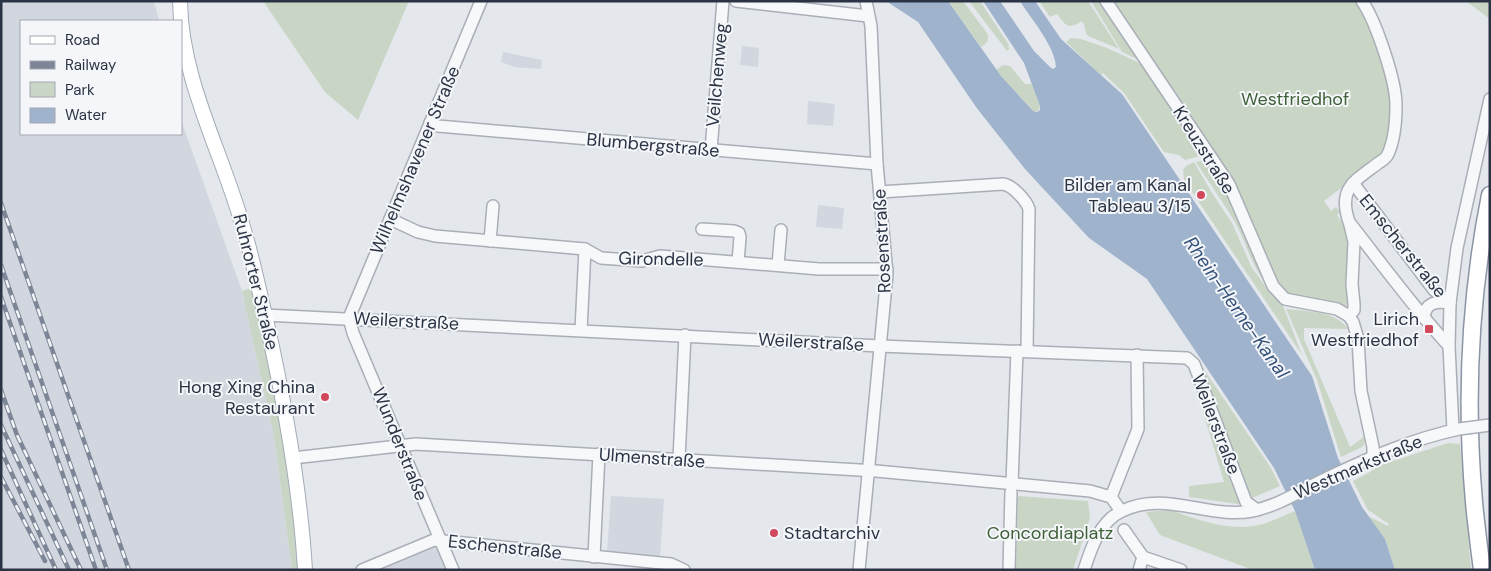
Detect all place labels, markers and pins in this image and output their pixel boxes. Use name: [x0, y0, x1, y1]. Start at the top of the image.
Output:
place label: Bilder am Kanal Tableau 3/15: [1064, 173, 1191, 218]
marker: Bilder am Kanal Tableau 3/15: [1195, 189, 1207, 201]
place label: Lirich Westfriedhof: [1311, 307, 1419, 352]
marker: Lirich Westfriedhof: [1423, 323, 1435, 335]
place label: Hong Xing China Restaurant: [179, 375, 315, 420]
marker: Hong Xing China Restaurant: [319, 391, 331, 403]
place label: Stadtarchiv: [784, 521, 881, 545]
marker: Stadtarchiv: [768, 527, 780, 539]

